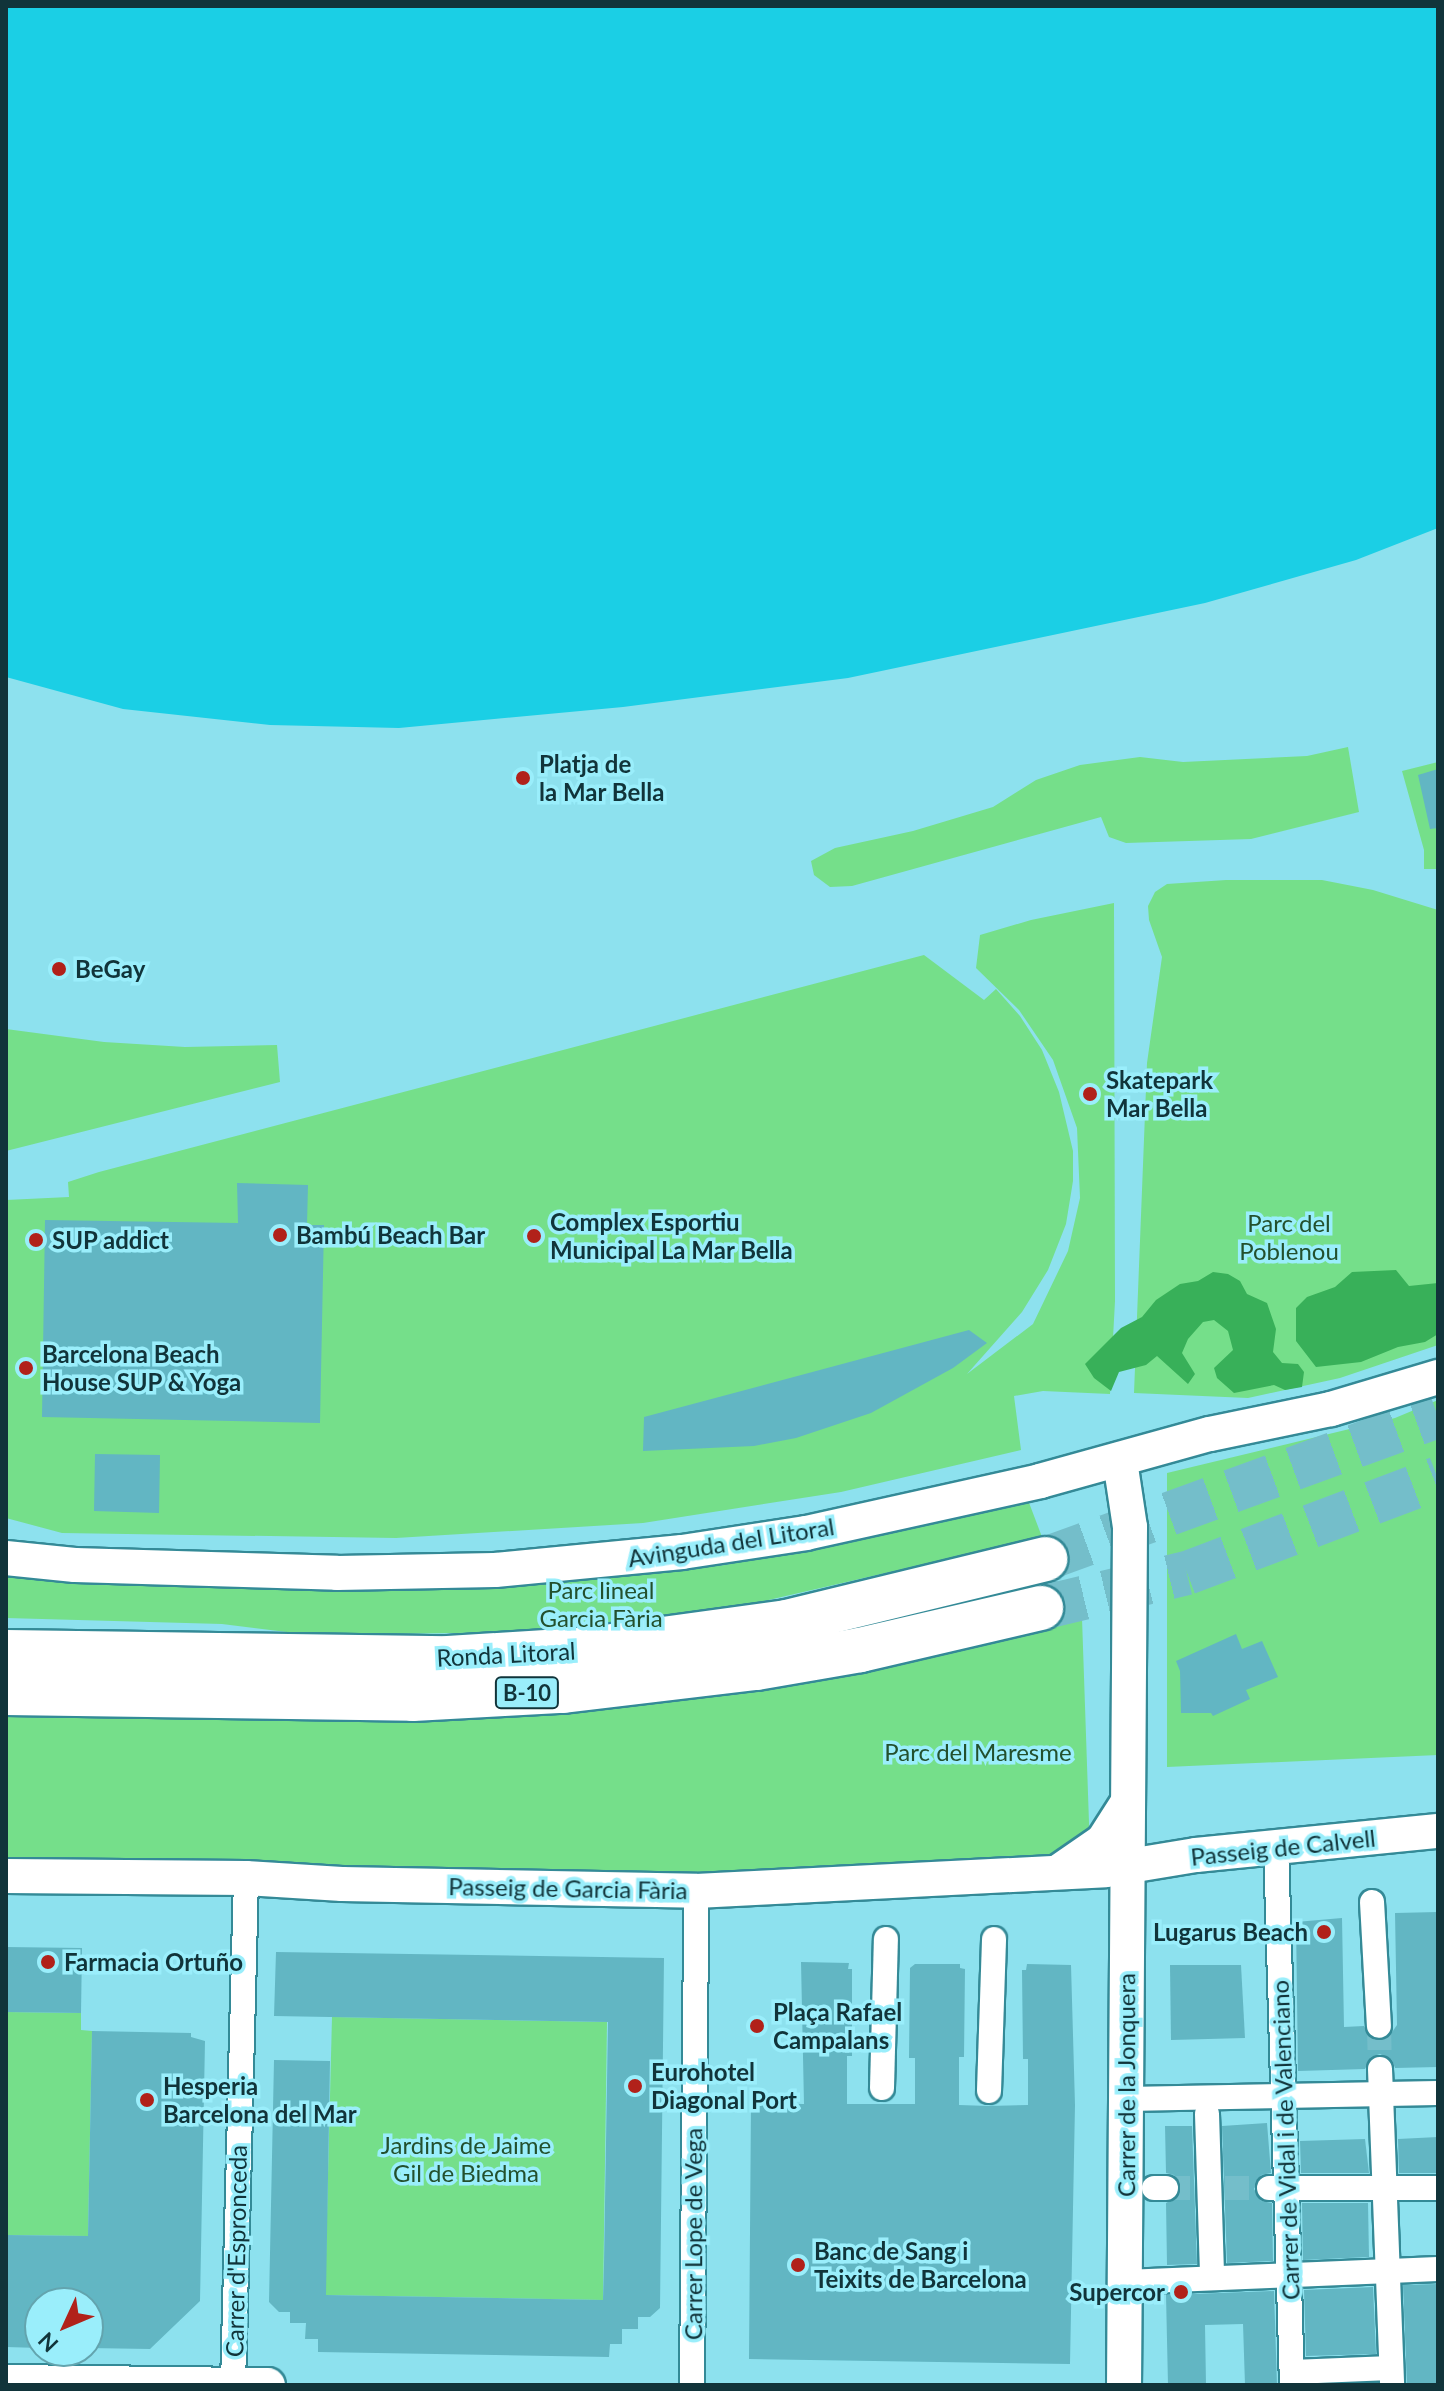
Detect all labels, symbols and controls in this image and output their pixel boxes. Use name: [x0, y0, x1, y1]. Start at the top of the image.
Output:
place label: Platja de la Mar Bella: [539, 750, 665, 806]
marker: Platja de la Mar Bella: [514, 769, 532, 787]
place label: BeGay: [75, 955, 145, 983]
marker: BeGay: [50, 960, 68, 978]
place label: Skatepark Mar Bella: [1106, 1066, 1213, 1122]
marker: Skatepark Mar Bella: [1081, 1085, 1099, 1103]
place label: Complex Esportiu Municipal La Mar Bella: [550, 1208, 793, 1264]
park label: Parc del Poblenou: [1239, 1209, 1339, 1265]
place label: Bambú Beach Bar: [296, 1221, 485, 1249]
place label: SUP addict: [52, 1226, 170, 1254]
marker: Bambú Beach Bar: [271, 1226, 289, 1244]
marker: Complex Esportiu Municipal La Mar Bella: [525, 1227, 543, 1245]
marker: SUP addict: [27, 1231, 45, 1249]
place label: Barcelona Beach House SUP & Yoga: [42, 1340, 243, 1396]
marker: Barcelona Beach House SUP & Yoga: [17, 1359, 35, 1377]
street label: Avinguda del Litoral: [626, 1511, 836, 1573]
park label: Parc lineal Garcia Fària: [539, 1576, 663, 1632]
street label: Ronda Litoral: [436, 1636, 576, 1672]
road number: B-10: [493, 1675, 561, 1711]
park label: Parc del Maresme: [884, 1738, 1072, 1766]
street label: Passeig de Calvell: [1189, 1823, 1377, 1871]
street label: Passeig de Garcia Fària: [448, 1872, 688, 1904]
place label: Lugarus Beach: [1153, 1918, 1308, 1946]
marker: Lugarus Beach: [1315, 1923, 1333, 1941]
place label: Farmacia Ortuño: [64, 1948, 243, 1976]
marker: Farmacia Ortuño: [39, 1953, 57, 1971]
street label: Carrer de la Jonquera: [1112, 1972, 1140, 2198]
street label: Carrer de Vidal i de Valenciano: [1265, 1978, 1305, 2302]
place label: Plaça Rafael Campalans: [773, 1998, 902, 2054]
marker: Plaça Rafael Campalans: [748, 2017, 766, 2035]
place label: Eurohotel Diagonal Port: [651, 2058, 797, 2114]
place label: Hesperia Barcelona del Mar: [163, 2072, 357, 2128]
marker: Eurohotel Diagonal Port: [626, 2077, 644, 2095]
marker: Hesperia Barcelona del Mar: [138, 2091, 156, 2109]
street label: Carrer Lope de Vega: [679, 2127, 707, 2341]
park label: Jardins de Jaime Gil de Biedma: [381, 2131, 551, 2187]
street label: Carrer d'Espronceda: [220, 2144, 252, 2358]
place label: Banc de Sang i Teixits de Barcelona: [814, 2237, 1027, 2293]
marker: Banc de Sang i Teixits de Barcelona: [789, 2256, 807, 2274]
place label: Supercor: [1069, 2278, 1165, 2306]
marker: Supercor: [1172, 2283, 1190, 2301]
north arrow: [24, 2287, 104, 2367]
text: N: [32, 2327, 63, 2358]

